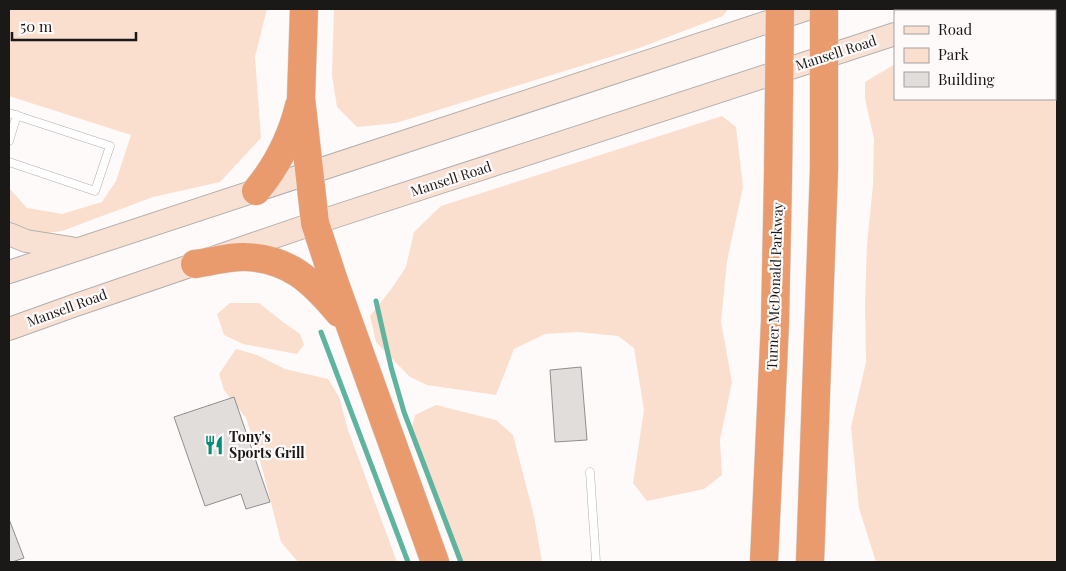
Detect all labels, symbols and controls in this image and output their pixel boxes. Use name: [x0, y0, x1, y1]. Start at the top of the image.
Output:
scale bar: [12, 10, 136, 42]
legend: [894, 10, 1056, 100]
text: 50 m: [20, 16, 53, 36]
text: Road: [938, 19, 972, 39]
street label: Mansell Road: [793, 30, 879, 75]
text: Park: [938, 44, 970, 64]
text: Building: [938, 69, 995, 89]
street label: Mansell Road: [408, 156, 494, 201]
street label: Turner McDonald Parkway: [762, 202, 787, 370]
street label: Mansell Road: [24, 284, 110, 331]
place label: Tony's Sports Grill: [229, 427, 305, 462]
restaurant icon: Tony's Sports Grill: [203, 434, 225, 456]

